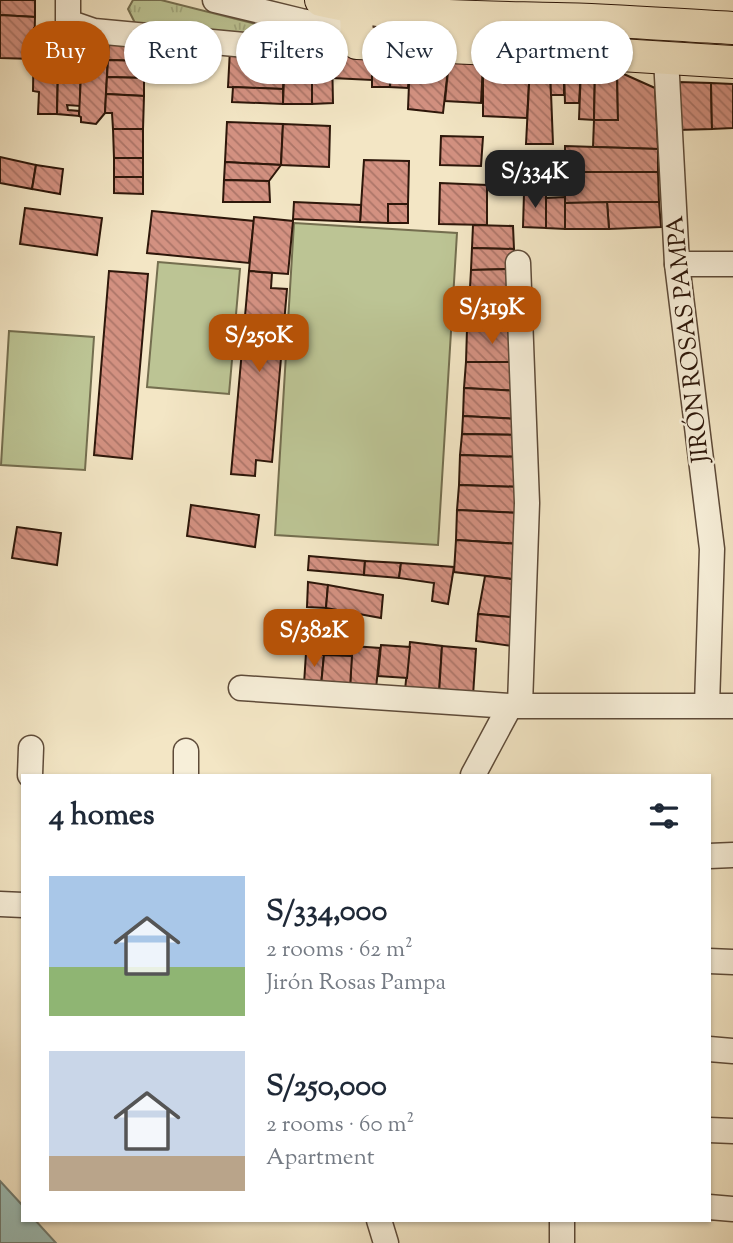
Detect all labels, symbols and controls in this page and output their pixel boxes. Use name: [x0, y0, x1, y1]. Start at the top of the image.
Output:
chip: Buy: [21, 21, 110, 84]
chip: Rent: [124, 21, 222, 84]
chip: Filters: [236, 21, 348, 84]
chip: New: [362, 21, 457, 84]
chip: Apartment: [471, 21, 633, 84]
pin: S/334K: [478, 150, 592, 210]
text: S/334K: [501, 156, 569, 189]
street label: JIRÓN ROSAS PAMPA: [659, 213, 719, 466]
pin: S/319K: [435, 286, 549, 346]
text: S/319K: [459, 292, 525, 325]
pin: S/250K: [202, 314, 316, 374]
text: S/250K: [225, 320, 293, 353]
pin: S/382K: [257, 610, 371, 669]
text: S/382K: [279, 615, 349, 648]
text: 4 homes: [49, 795, 155, 838]
icon: filters: [645, 797, 683, 835]
text: S/334,000: [266, 891, 387, 934]
icon: home: [105, 904, 189, 988]
text: 2 rooms · 62 m²: [266, 934, 413, 967]
text: Jirón Rosas Pampa: [266, 967, 446, 1000]
text: S/250,000: [266, 1066, 387, 1109]
icon: home: [105, 1079, 189, 1163]
text: 2 rooms · 60 m²: [266, 1109, 414, 1142]
text: Apartment: [266, 1142, 375, 1175]

